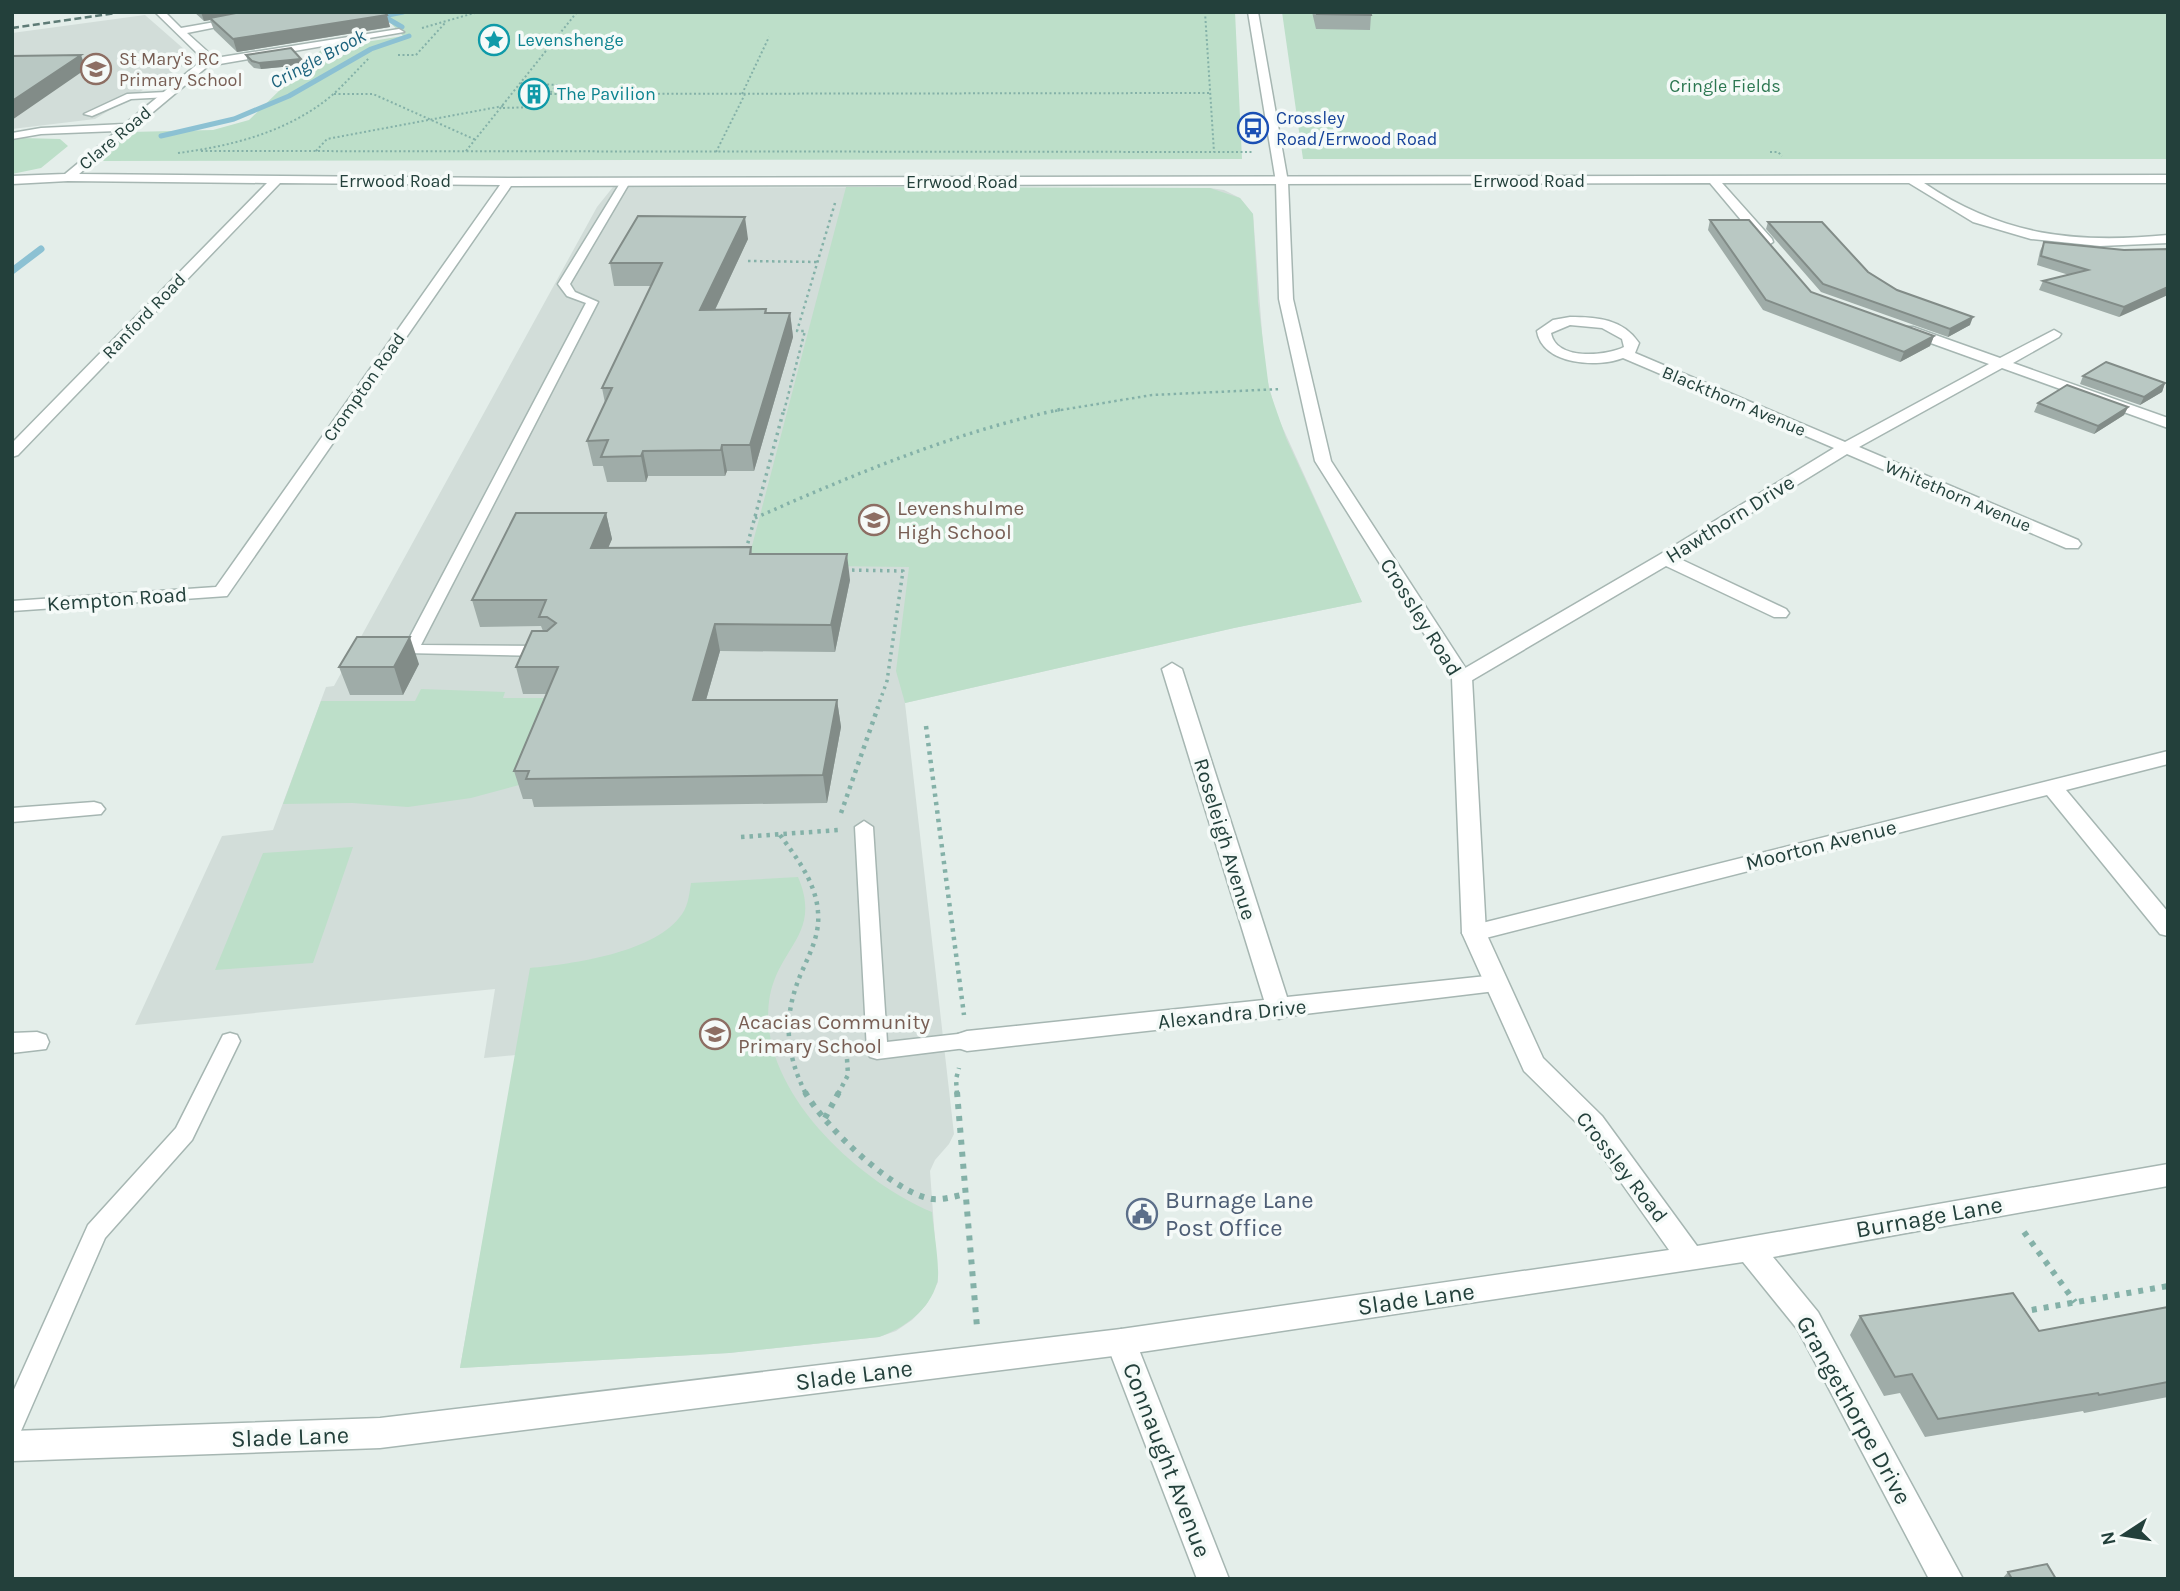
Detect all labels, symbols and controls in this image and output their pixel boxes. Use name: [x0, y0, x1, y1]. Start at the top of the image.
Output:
place icon: Levenshenge: [477, 23, 511, 57]
water label: Cringle Brook: [266, 24, 370, 93]
place label: Levenshenge: [517, 29, 624, 51]
place label: St Mary's RC Primary School: [119, 48, 243, 91]
school or university icon: St Mary's RC Primary School: [79, 52, 113, 86]
park label: Cringle Fields: [1669, 75, 1781, 97]
building icon: The Pavilion: [517, 77, 551, 111]
place label: The Pavilion: [557, 83, 656, 105]
street label: Clare Road: [74, 101, 156, 175]
place label: Crossley Road/Errwood Road: [1276, 107, 1437, 150]
bus stop icon: Crossley Road/Errwood Road: [1236, 111, 1270, 145]
street label: Errwood Road: [339, 170, 451, 192]
street label: Errwood Road: [1473, 170, 1585, 192]
street label: Errwood Road: [906, 171, 1018, 193]
street label: Ranford Road: [98, 269, 190, 363]
street label: Crompton Road: [318, 328, 410, 446]
street label: Blackthorn Avenue: [1659, 361, 1809, 441]
street label: Whitethorn Avenue: [1882, 455, 2034, 537]
street label: Hawthorn Drive: [1661, 470, 1799, 568]
place label: Levenshulme High School: [897, 496, 1024, 544]
school or university icon: Levenshulme High School: [857, 503, 891, 537]
street label: Crossley Road: [1375, 554, 1467, 680]
street label: Kempton Road: [46, 582, 188, 616]
street label: Roseleigh Avenue: [1189, 755, 1261, 923]
street label: Moorton Avenue: [1743, 815, 1899, 875]
street label: Alexandra Drive: [1156, 994, 1308, 1034]
place label: Acacias Community Primary School: [738, 1010, 930, 1058]
school or university icon: Acacias Community Primary School: [698, 1017, 732, 1051]
street label: Crossley Road: [1571, 1107, 1673, 1227]
place label: Burnage Lane Post Office: [1165, 1186, 1314, 1242]
street label: Burnage Lane: [1853, 1190, 2005, 1244]
public building icon: Burnage Lane Post Office: [1125, 1197, 1159, 1231]
street label: Slade Lane: [1356, 1277, 1476, 1321]
street label: Grangethorpe Drive: [1791, 1311, 1917, 1509]
street label: Slade Lane: [794, 1354, 914, 1396]
street label: Connaught Avenue: [1117, 1359, 1217, 1561]
street label: Slade Lane: [231, 1421, 349, 1453]
north arrow: [2089, 1500, 2159, 1570]
text: N: [2096, 1529, 2121, 1547]

